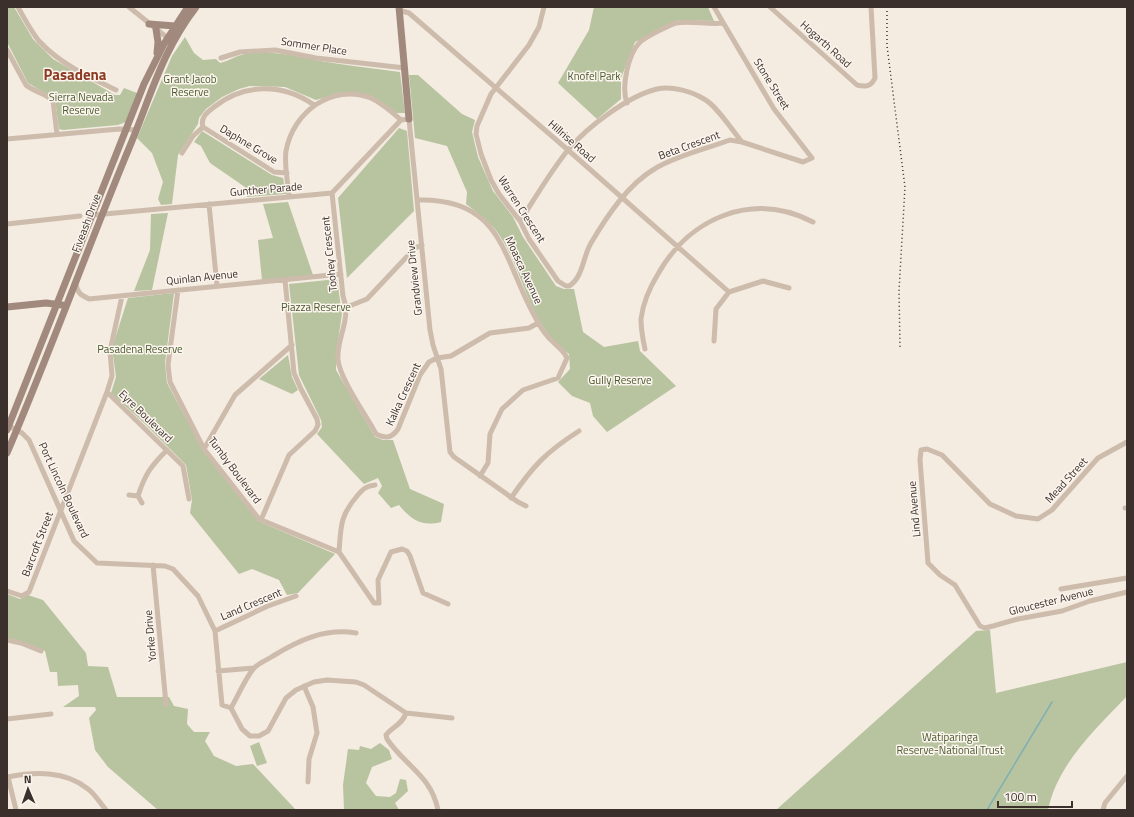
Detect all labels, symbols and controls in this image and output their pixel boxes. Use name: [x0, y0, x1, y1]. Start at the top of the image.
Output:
street label: Hogarth Road: [797, 17, 855, 72]
street label: Sommer Place: [280, 33, 349, 59]
street label: Stone Street: [750, 55, 794, 113]
district label: Pasadena: [43, 63, 107, 86]
park label: Knofel Park: [567, 68, 621, 84]
park label: Grant Jacob Reserve: [163, 71, 217, 100]
park label: Sierra Nevada Reserve: [49, 89, 114, 118]
street label: Hillrise Road: [545, 116, 599, 166]
street label: Daphne Grove: [217, 120, 281, 168]
street label: Beta Crescent: [656, 126, 722, 164]
street label: Warren Crescent: [494, 172, 550, 246]
street label: Gunther Parade: [229, 178, 303, 200]
street label: Fiveash Drive: [67, 191, 105, 255]
street label: Toohey Crescent: [317, 215, 341, 293]
street label: Moasca Avenue: [501, 234, 547, 307]
street label: Grandview Drive: [402, 239, 426, 317]
street label: Quinlan Avenue: [165, 265, 239, 289]
park label: Piazza Reserve: [281, 299, 351, 315]
park label: Pasadena Reserve: [97, 341, 183, 357]
street label: Kalka Crescent: [381, 360, 425, 428]
park label: Gully Reserve: [589, 372, 652, 388]
street label: Eyre Boulevard: [115, 386, 177, 446]
street label: Tumby Boulevard: [205, 433, 266, 507]
street label: Port Lincoln Boulevard: [35, 439, 93, 541]
street label: Mead Street: [1041, 453, 1091, 506]
street label: Lind Avenue: [904, 480, 924, 538]
street label: Barcroft Street: [17, 509, 57, 579]
street label: Gloucester Avenue: [1007, 583, 1095, 619]
street label: Land Crescent: [218, 584, 284, 624]
street label: Yorke Drive: [140, 609, 160, 663]
park label: Watiparinga Reserve-National Trust: [896, 729, 1004, 758]
north arrow: [8, 769, 48, 809]
text: N: [24, 771, 32, 787]
scale bar: [998, 783, 1072, 809]
text: 100 m: [1004, 787, 1037, 806]

